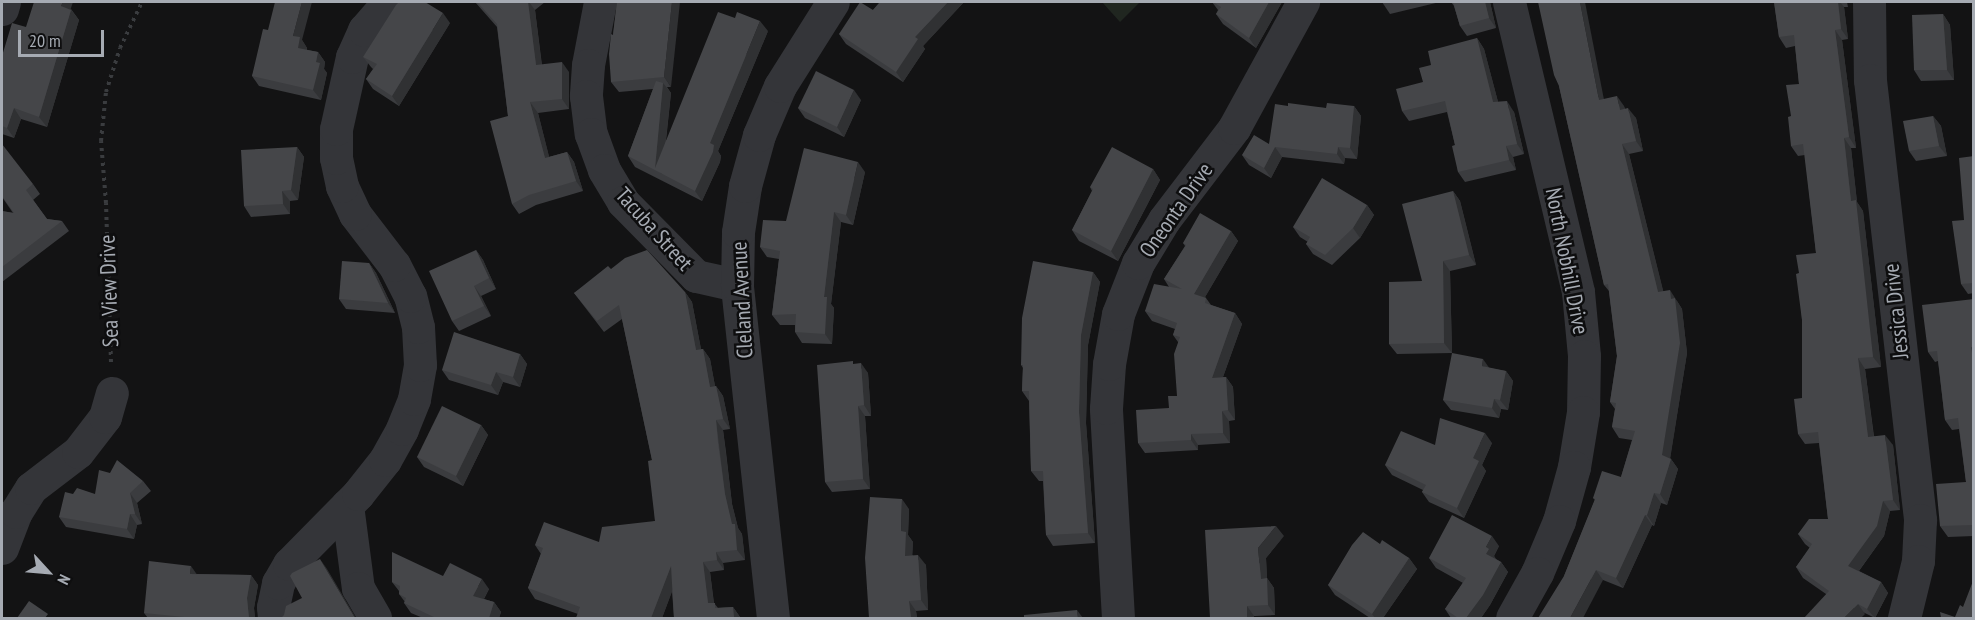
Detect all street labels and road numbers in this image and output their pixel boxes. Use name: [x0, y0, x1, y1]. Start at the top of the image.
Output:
street label: Oneonta Drive: [1134, 158, 1218, 262]
street label: Tacuba Street: [610, 182, 698, 276]
street label: North Nobhill Drive: [1540, 186, 1594, 336]
street label: Sea View Drive: [94, 234, 124, 348]
street label: Cleland Avenue: [726, 241, 758, 359]
street label: Jessica Drive: [1878, 262, 1914, 360]

